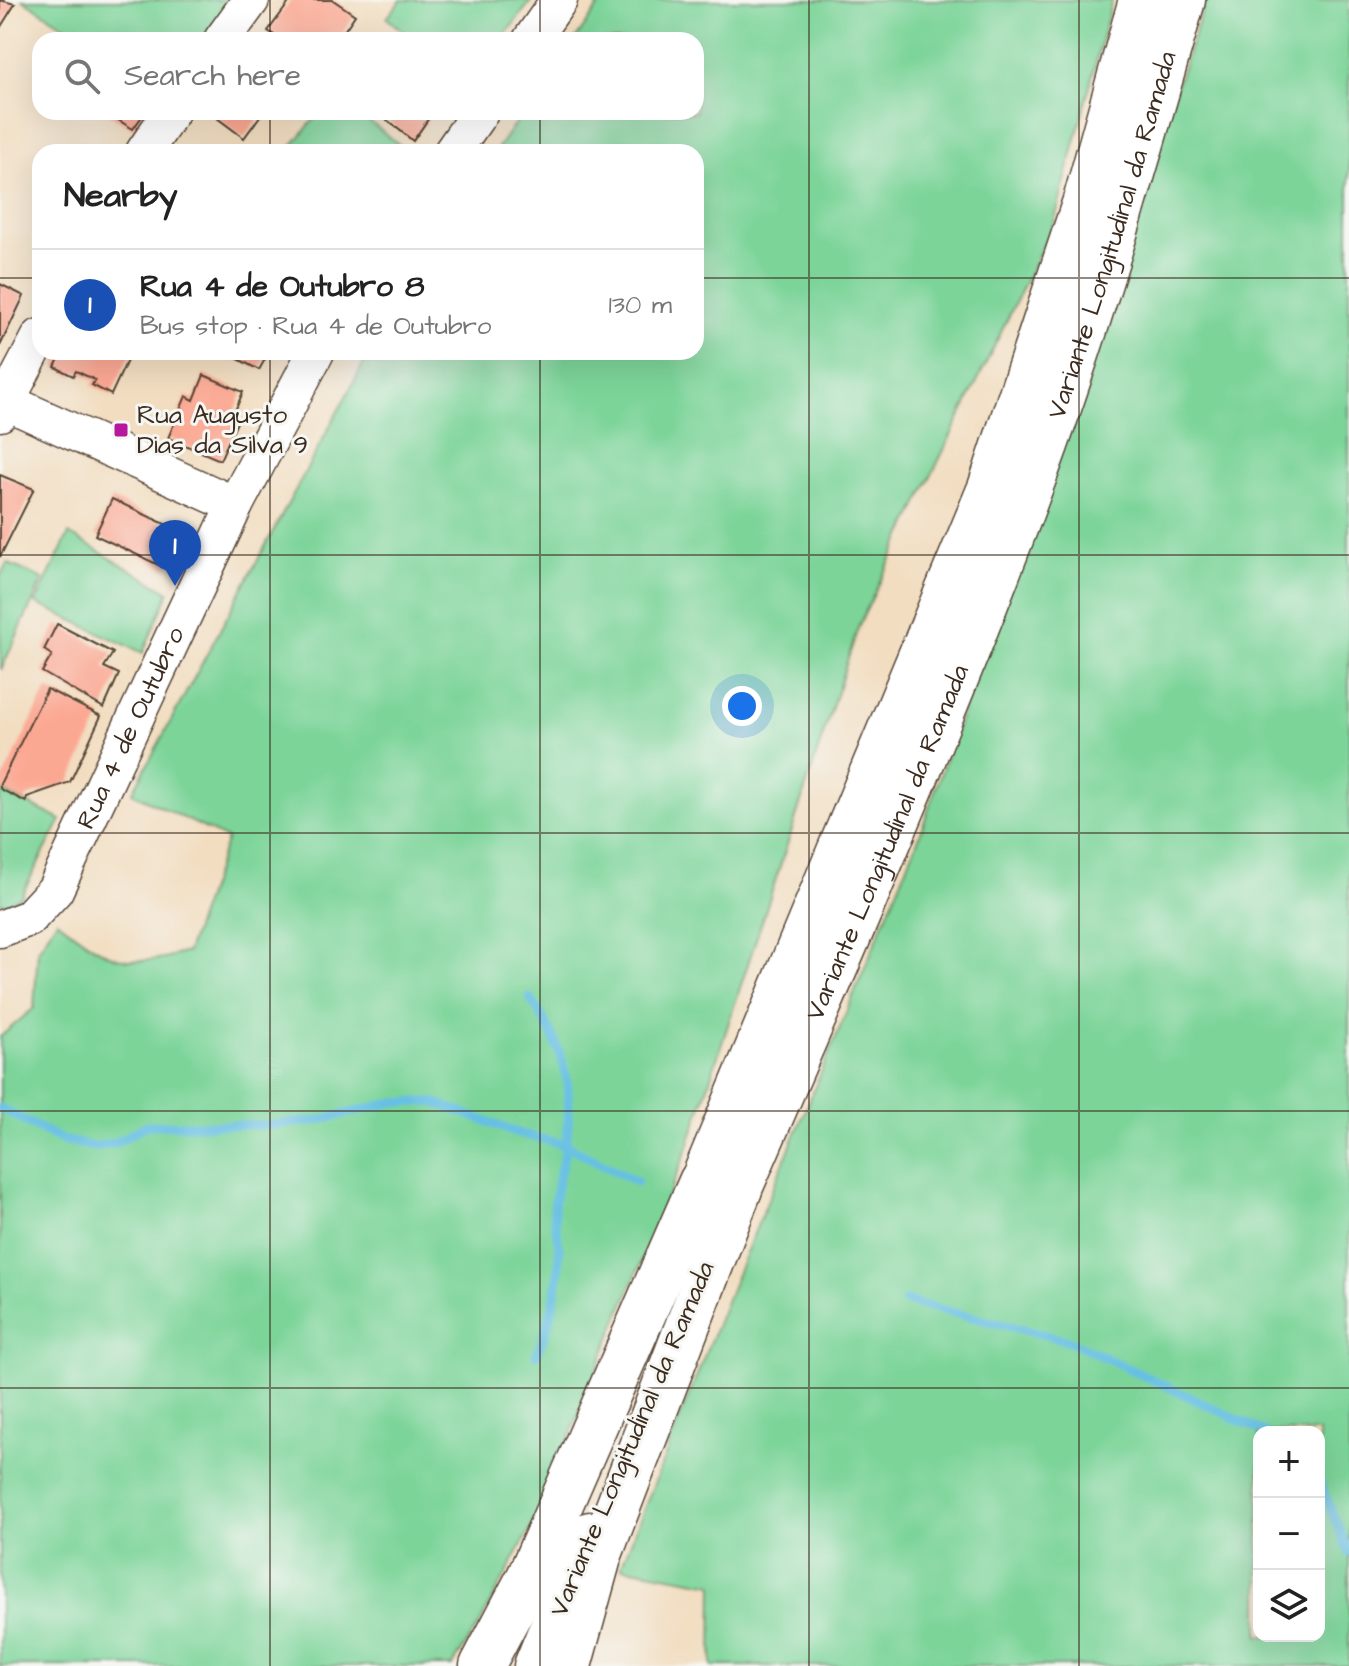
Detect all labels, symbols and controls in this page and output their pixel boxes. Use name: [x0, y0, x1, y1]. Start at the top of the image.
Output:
search box: [32, 32, 704, 120]
street label: Variante Longitudinal da Ramada: [1038, 47, 1185, 424]
icon: search: [60, 54, 104, 98]
text: Search here: [124, 55, 301, 97]
text: Nearby: [64, 172, 178, 220]
text: Rua 4 de Outubro 8: [140, 266, 424, 308]
text: 1: [88, 287, 92, 323]
text: 130 m: [608, 287, 672, 323]
text: Bus stop · Rua 4 de Outubro: [140, 308, 491, 344]
place label: Rua Augusto Dias da Silva 9: [137, 397, 308, 463]
marker: Rua Augusto Dias da Silva 9: [112, 421, 130, 439]
pin: 1: [149, 520, 201, 586]
street label: Rua 4 de Outubro: [68, 621, 194, 835]
street label: Variante Longitudinal da Ramada: [797, 659, 978, 1026]
your location: [722, 686, 762, 726]
street label: Variante Longitudinal da Ramada: [541, 1256, 725, 1623]
map controls: [1253, 1426, 1325, 1642]
button: +: [1253, 1426, 1325, 1498]
button: −: [1253, 1498, 1325, 1570]
button: layers: [1253, 1570, 1325, 1642]

